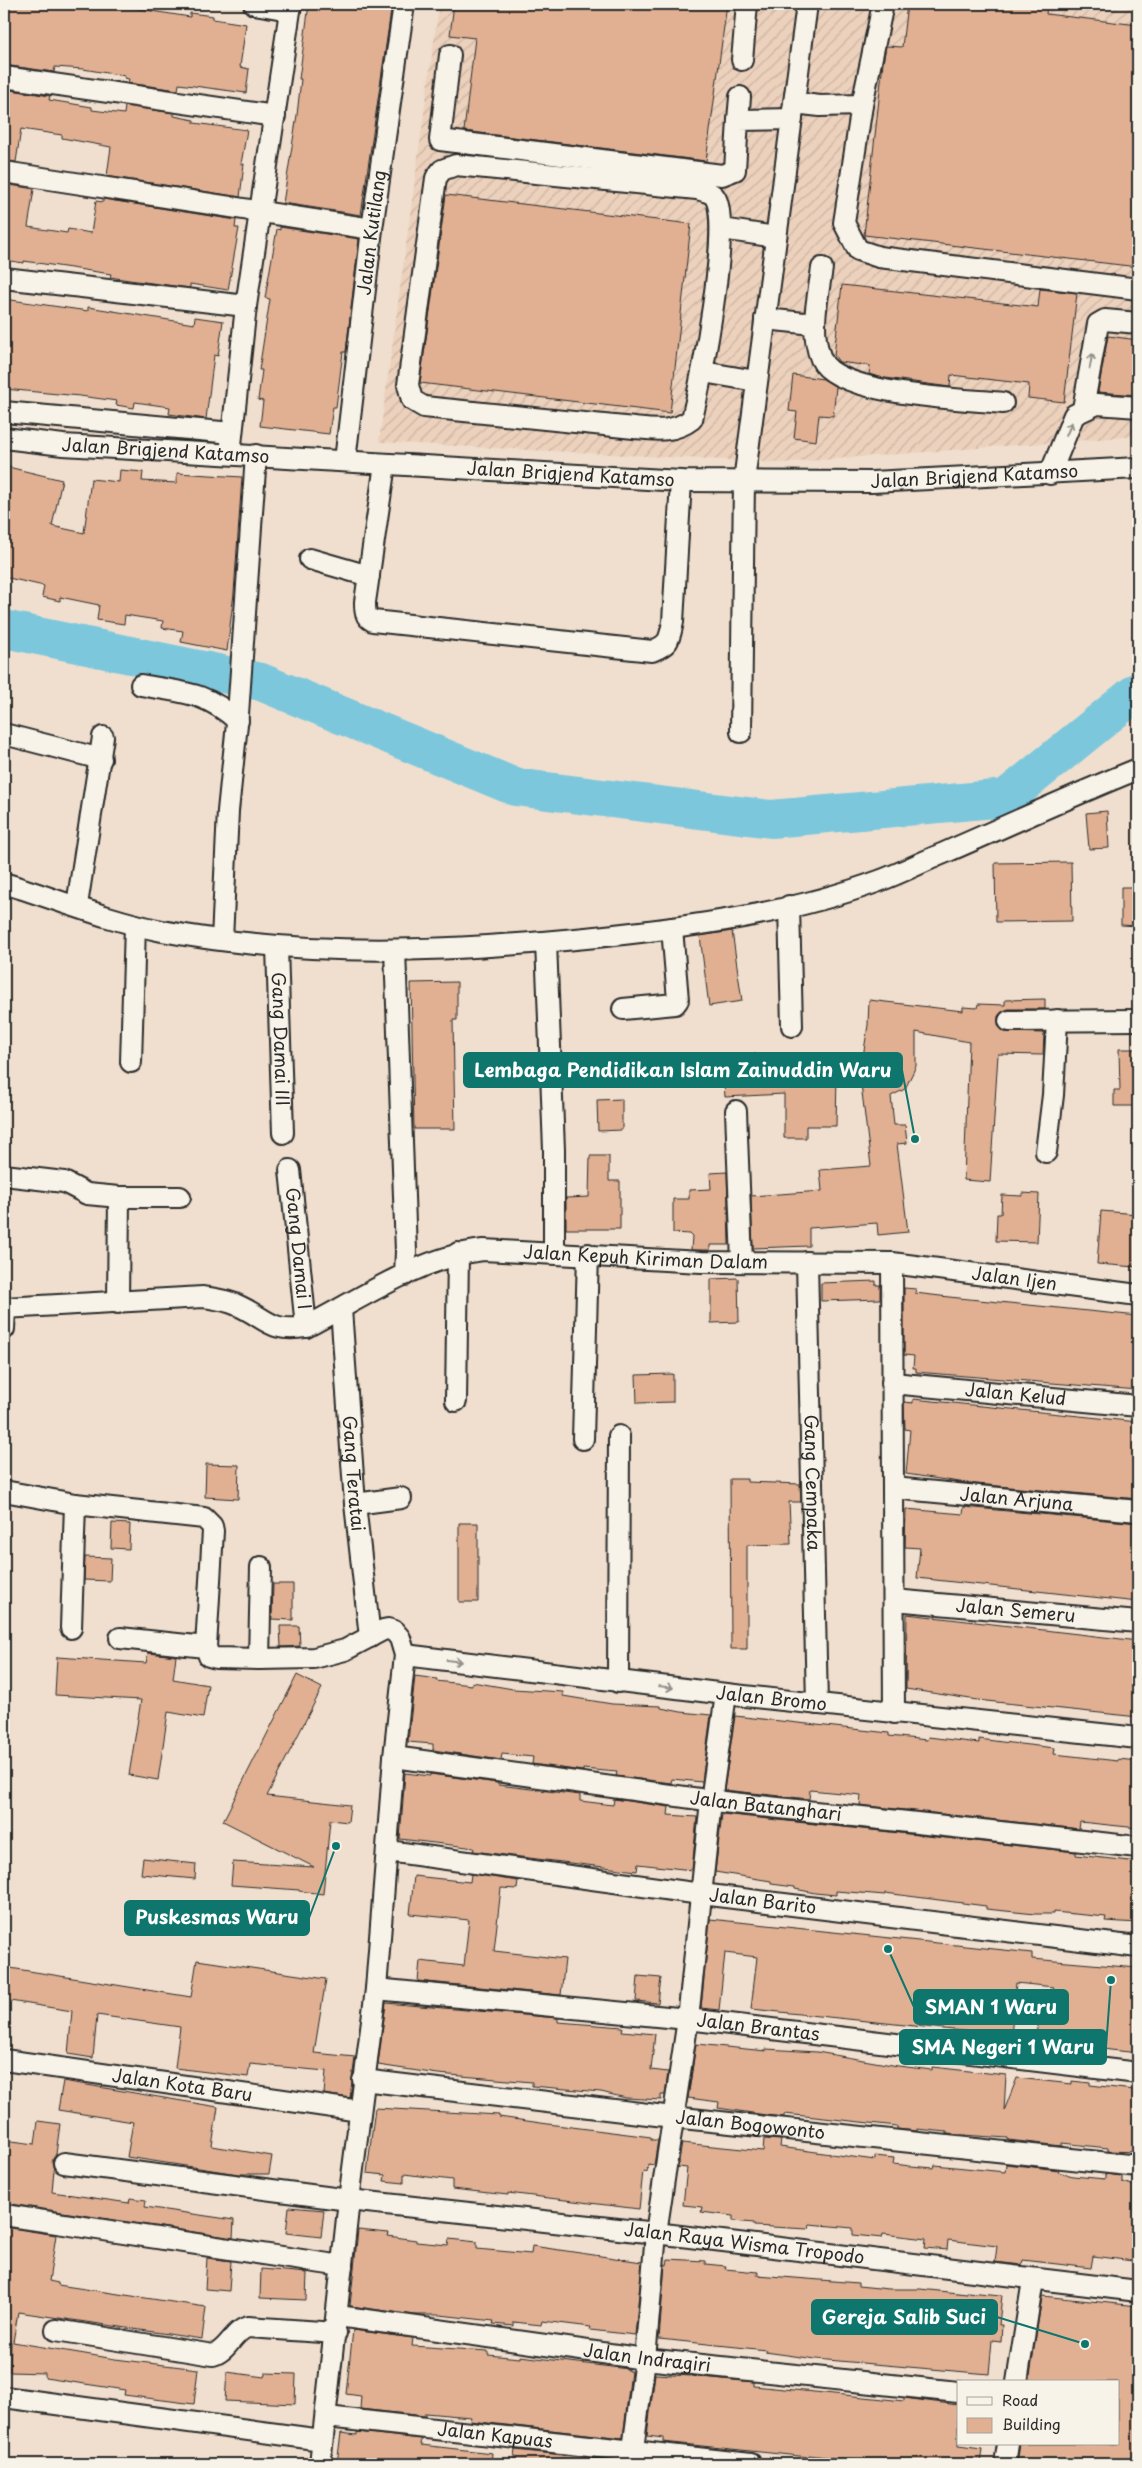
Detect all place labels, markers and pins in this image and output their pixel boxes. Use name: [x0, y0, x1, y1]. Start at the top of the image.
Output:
callout: Lembaga Pendidikan Islam Zainuddin Waru: [464, 1053, 902, 1087]
callout: Puskesmas Waru: [125, 1901, 309, 1935]
callout: SMAN 1 Waru: [914, 1990, 1068, 2024]
callout: SMA Negeri 1 Waru: [900, 2030, 1106, 2064]
callout: Gereja Salib Suci: [812, 2300, 997, 2334]

